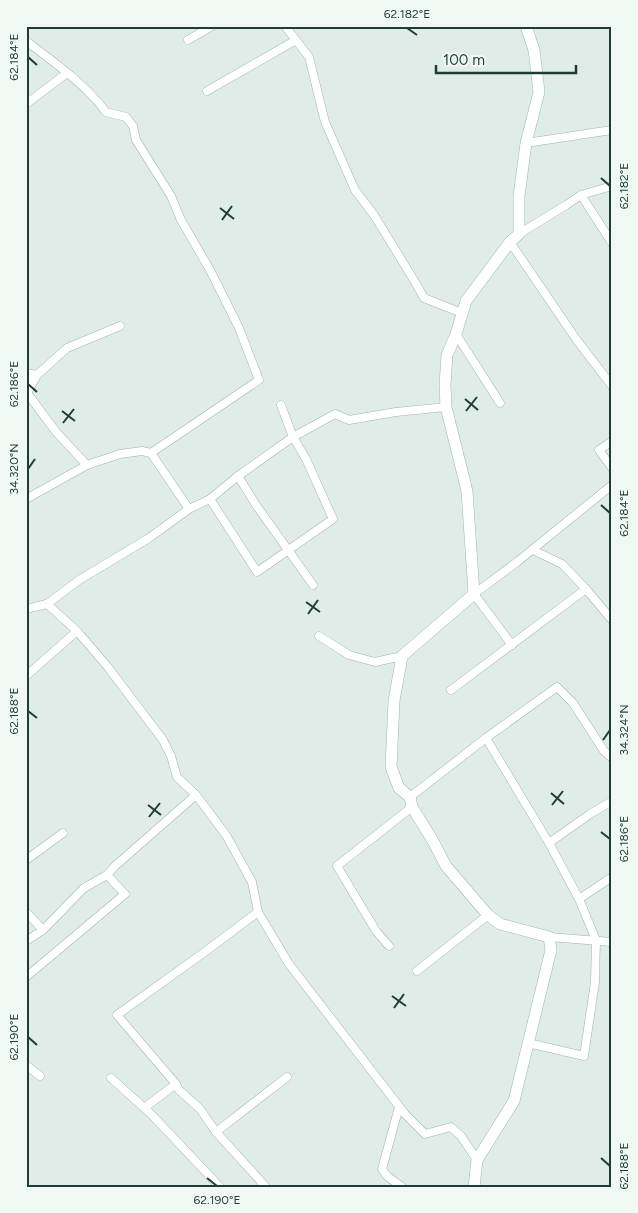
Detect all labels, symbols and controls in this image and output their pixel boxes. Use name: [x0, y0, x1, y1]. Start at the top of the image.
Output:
text: 62.182°E: [384, 7, 430, 21]
text: 62.184°E: [7, 33, 21, 81]
scale bar: [436, 42, 576, 74]
text: 100 m: [443, 51, 485, 69]
text: 62.182°E: [617, 163, 631, 209]
text: 62.186°E: [7, 361, 21, 407]
text: 34.320°N: [7, 443, 21, 495]
text: 62.184°E: [617, 489, 631, 537]
text: 62.188°E: [7, 687, 21, 735]
text: 34.324°N: [617, 705, 631, 755]
text: 62.186°E: [617, 816, 631, 862]
text: 62.190°E: [7, 1014, 21, 1060]
text: 62.188°E: [617, 1142, 631, 1190]
text: 62.190°E: [194, 1193, 240, 1207]

